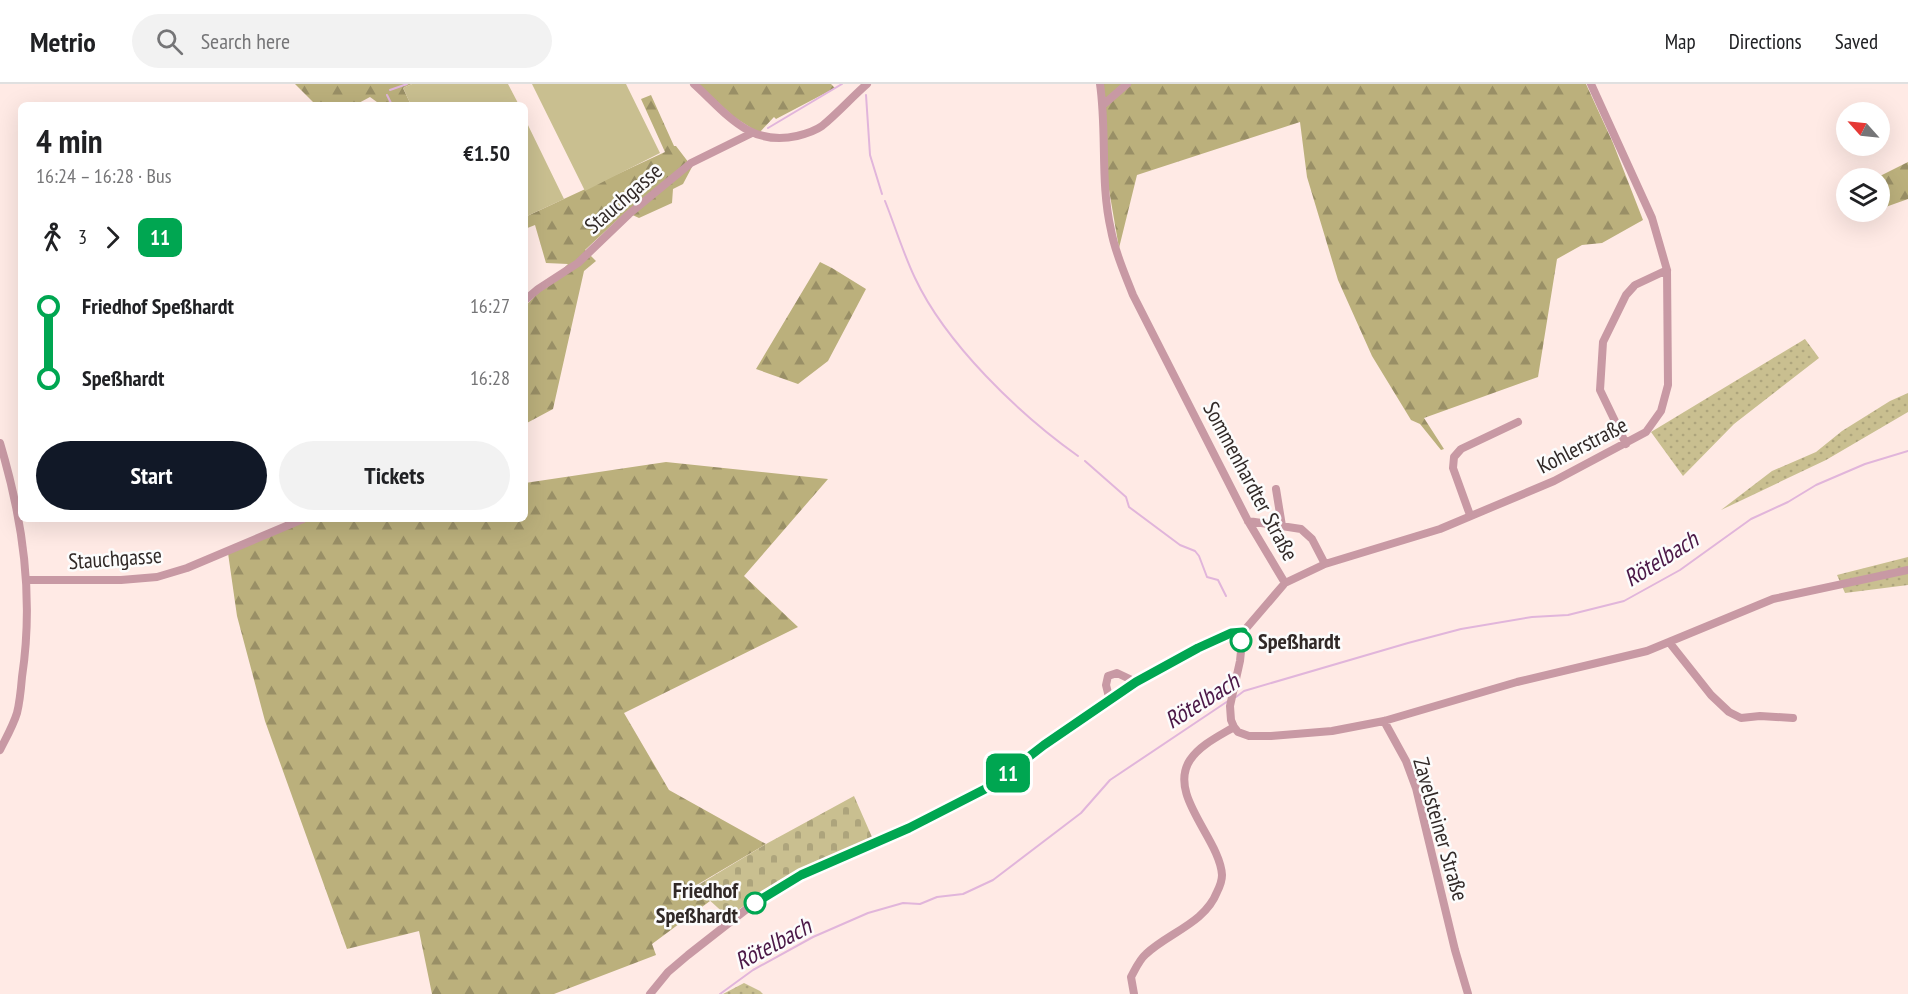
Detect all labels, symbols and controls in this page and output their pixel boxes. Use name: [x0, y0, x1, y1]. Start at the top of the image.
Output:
search box: [132, 14, 552, 68]
text: Metrio: [30, 23, 96, 60]
icon: search: [153, 25, 186, 58]
text: Search here: [201, 27, 290, 55]
text: Map: [1665, 28, 1696, 55]
text: Directions: [1729, 28, 1802, 55]
text: Saved: [1835, 28, 1878, 55]
north arrow: [1836, 102, 1890, 156]
map controls: [1836, 102, 1890, 222]
text: 4 min: [36, 119, 103, 162]
text: €1.50: [463, 139, 510, 167]
street label: Stauchgasse: [578, 157, 668, 239]
text: 16:24 – 16:28 · Bus: [36, 163, 171, 189]
button: layers: [1836, 168, 1890, 222]
icon: walk: [36, 221, 69, 254]
icon: forward: [96, 221, 129, 254]
text: 3: [78, 224, 87, 250]
text: 11: [150, 224, 170, 251]
text: Friedhof Speßhardt: [82, 292, 234, 320]
text: 16:27: [470, 293, 510, 319]
text: Speßhardt: [82, 364, 164, 392]
text: 16:28: [470, 365, 510, 391]
street label: Sommenhardter Straße: [1197, 397, 1305, 565]
street label: Kohlerstraße: [1532, 410, 1632, 480]
button: Start: [36, 441, 267, 510]
button: Tickets: [279, 441, 510, 510]
water label: Rötelbach: [1618, 523, 1705, 593]
street label: Stauchgasse: [67, 541, 163, 575]
place label: Speßhardt: [1258, 627, 1341, 655]
marker: Speßhardt: [1230, 630, 1252, 652]
water label: Rötelbach: [1159, 665, 1246, 735]
line badge: 11: [981, 754, 1035, 792]
street label: Zavelsteiner Straße: [1407, 754, 1475, 904]
text: 11: [998, 760, 1018, 787]
place label: Friedhof Speßhardt: [656, 876, 739, 929]
marker: Friedhof Speßhardt: [744, 892, 766, 914]
water label: Rötelbach: [729, 910, 818, 976]

